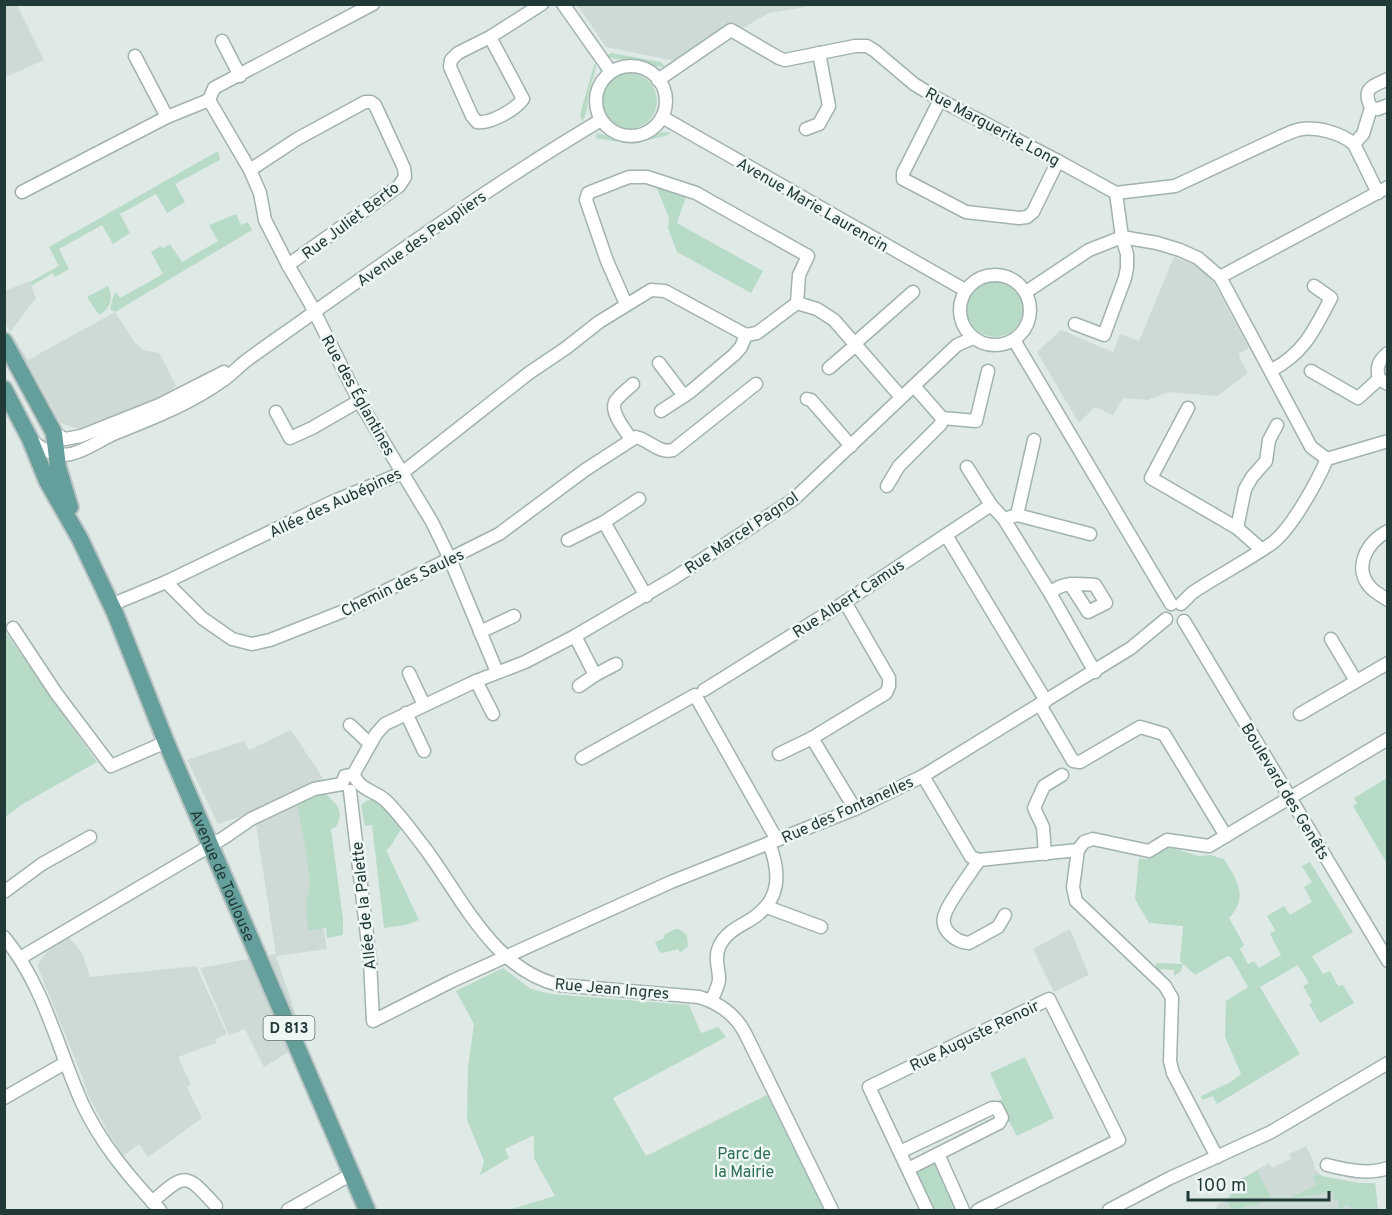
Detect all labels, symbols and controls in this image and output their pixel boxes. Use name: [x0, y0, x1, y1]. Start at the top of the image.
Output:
street label: Rue Marguerite Long: [921, 84, 1063, 172]
street label: Avenue Marie Laurencin: [732, 154, 892, 257]
street label: Rue Juliet Berto: [299, 178, 404, 265]
street label: Avenue des Peupliers: [354, 187, 491, 292]
street label: Rue des Églantines: [316, 331, 400, 460]
street label: Allée des Aubépines: [266, 464, 405, 543]
street label: Rue Marcel Pagnol: [681, 488, 803, 579]
street label: Chemin des Saules: [338, 545, 468, 622]
street label: Rue Albert Camus: [789, 556, 909, 643]
street label: Boulevard des Genêts: [1236, 720, 1333, 864]
street label: Rue des Fontanelles: [779, 773, 917, 849]
street label: Avenue de Toulouse: [184, 807, 259, 945]
street label: Allée de la Palette: [348, 841, 382, 971]
street label: Rue Jean Ingres: [554, 975, 670, 1005]
street label: Rue Auguste Renoir: [907, 997, 1043, 1077]
road number: D 813: [264, 1016, 314, 1040]
park label: Parc de la Mairie: [714, 1145, 774, 1183]
scale bar: [1188, 1164, 1329, 1202]
text: 100 m: [1197, 1175, 1246, 1198]

